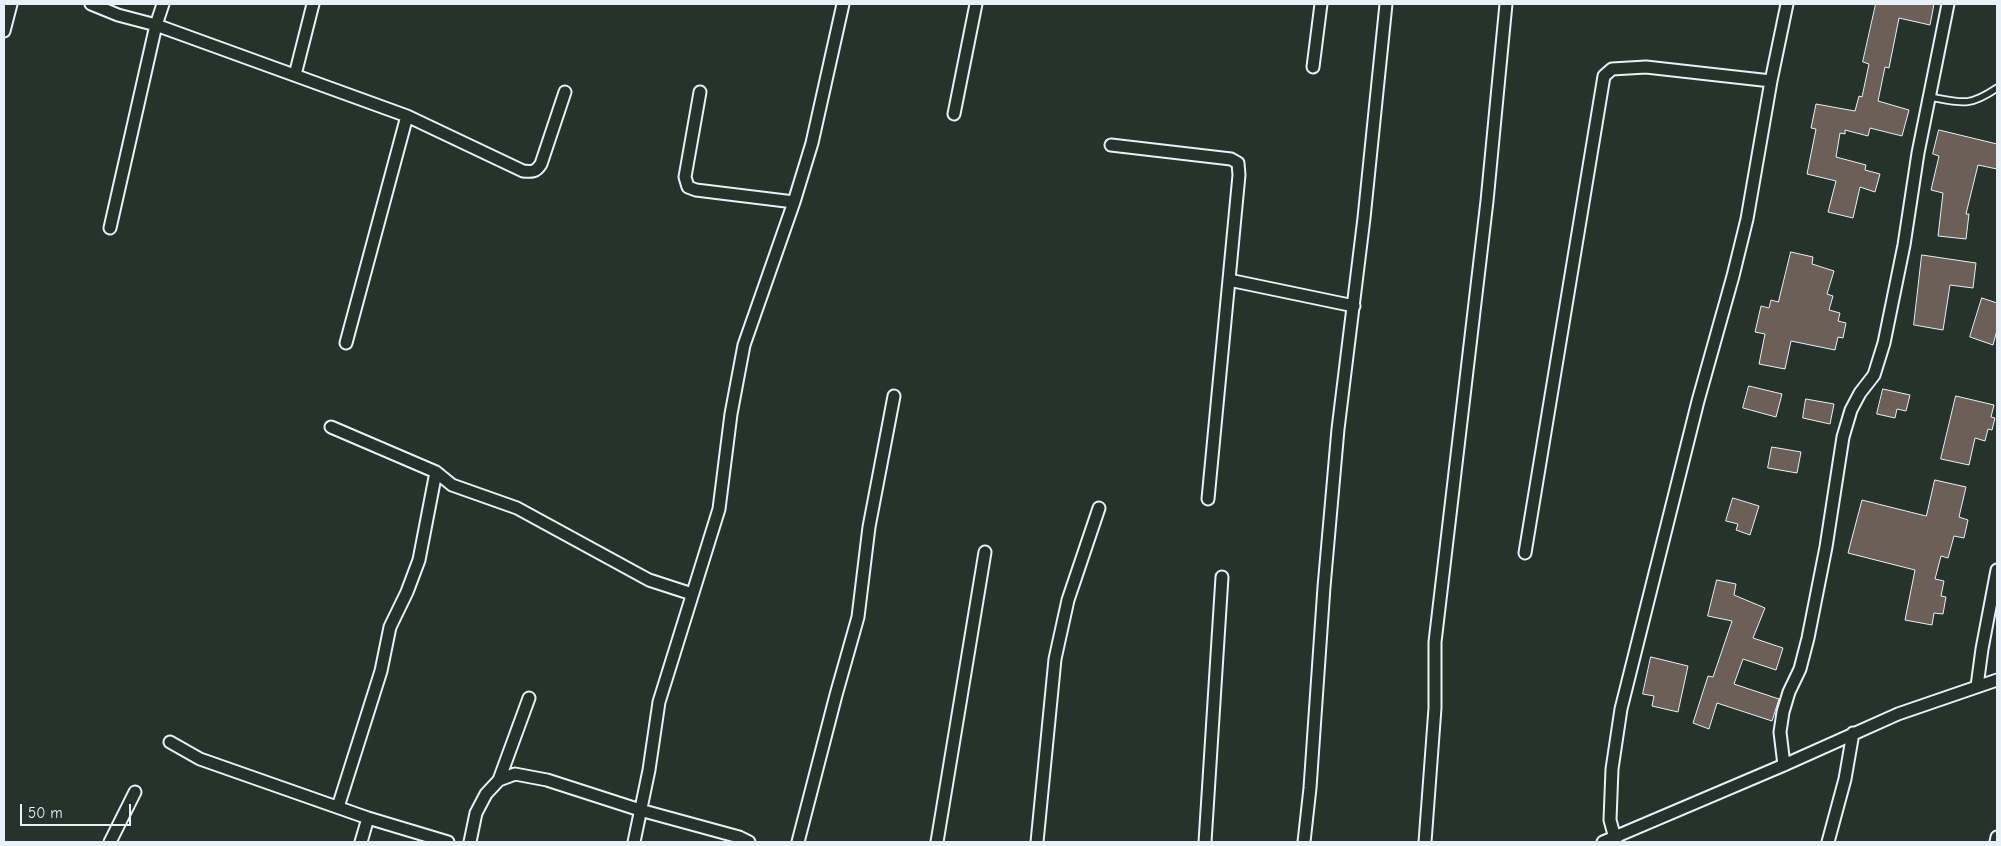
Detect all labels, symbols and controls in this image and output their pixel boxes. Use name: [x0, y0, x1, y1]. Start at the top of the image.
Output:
scale bar: [22, 794, 134, 826]
text: 50 m: [28, 804, 63, 822]

